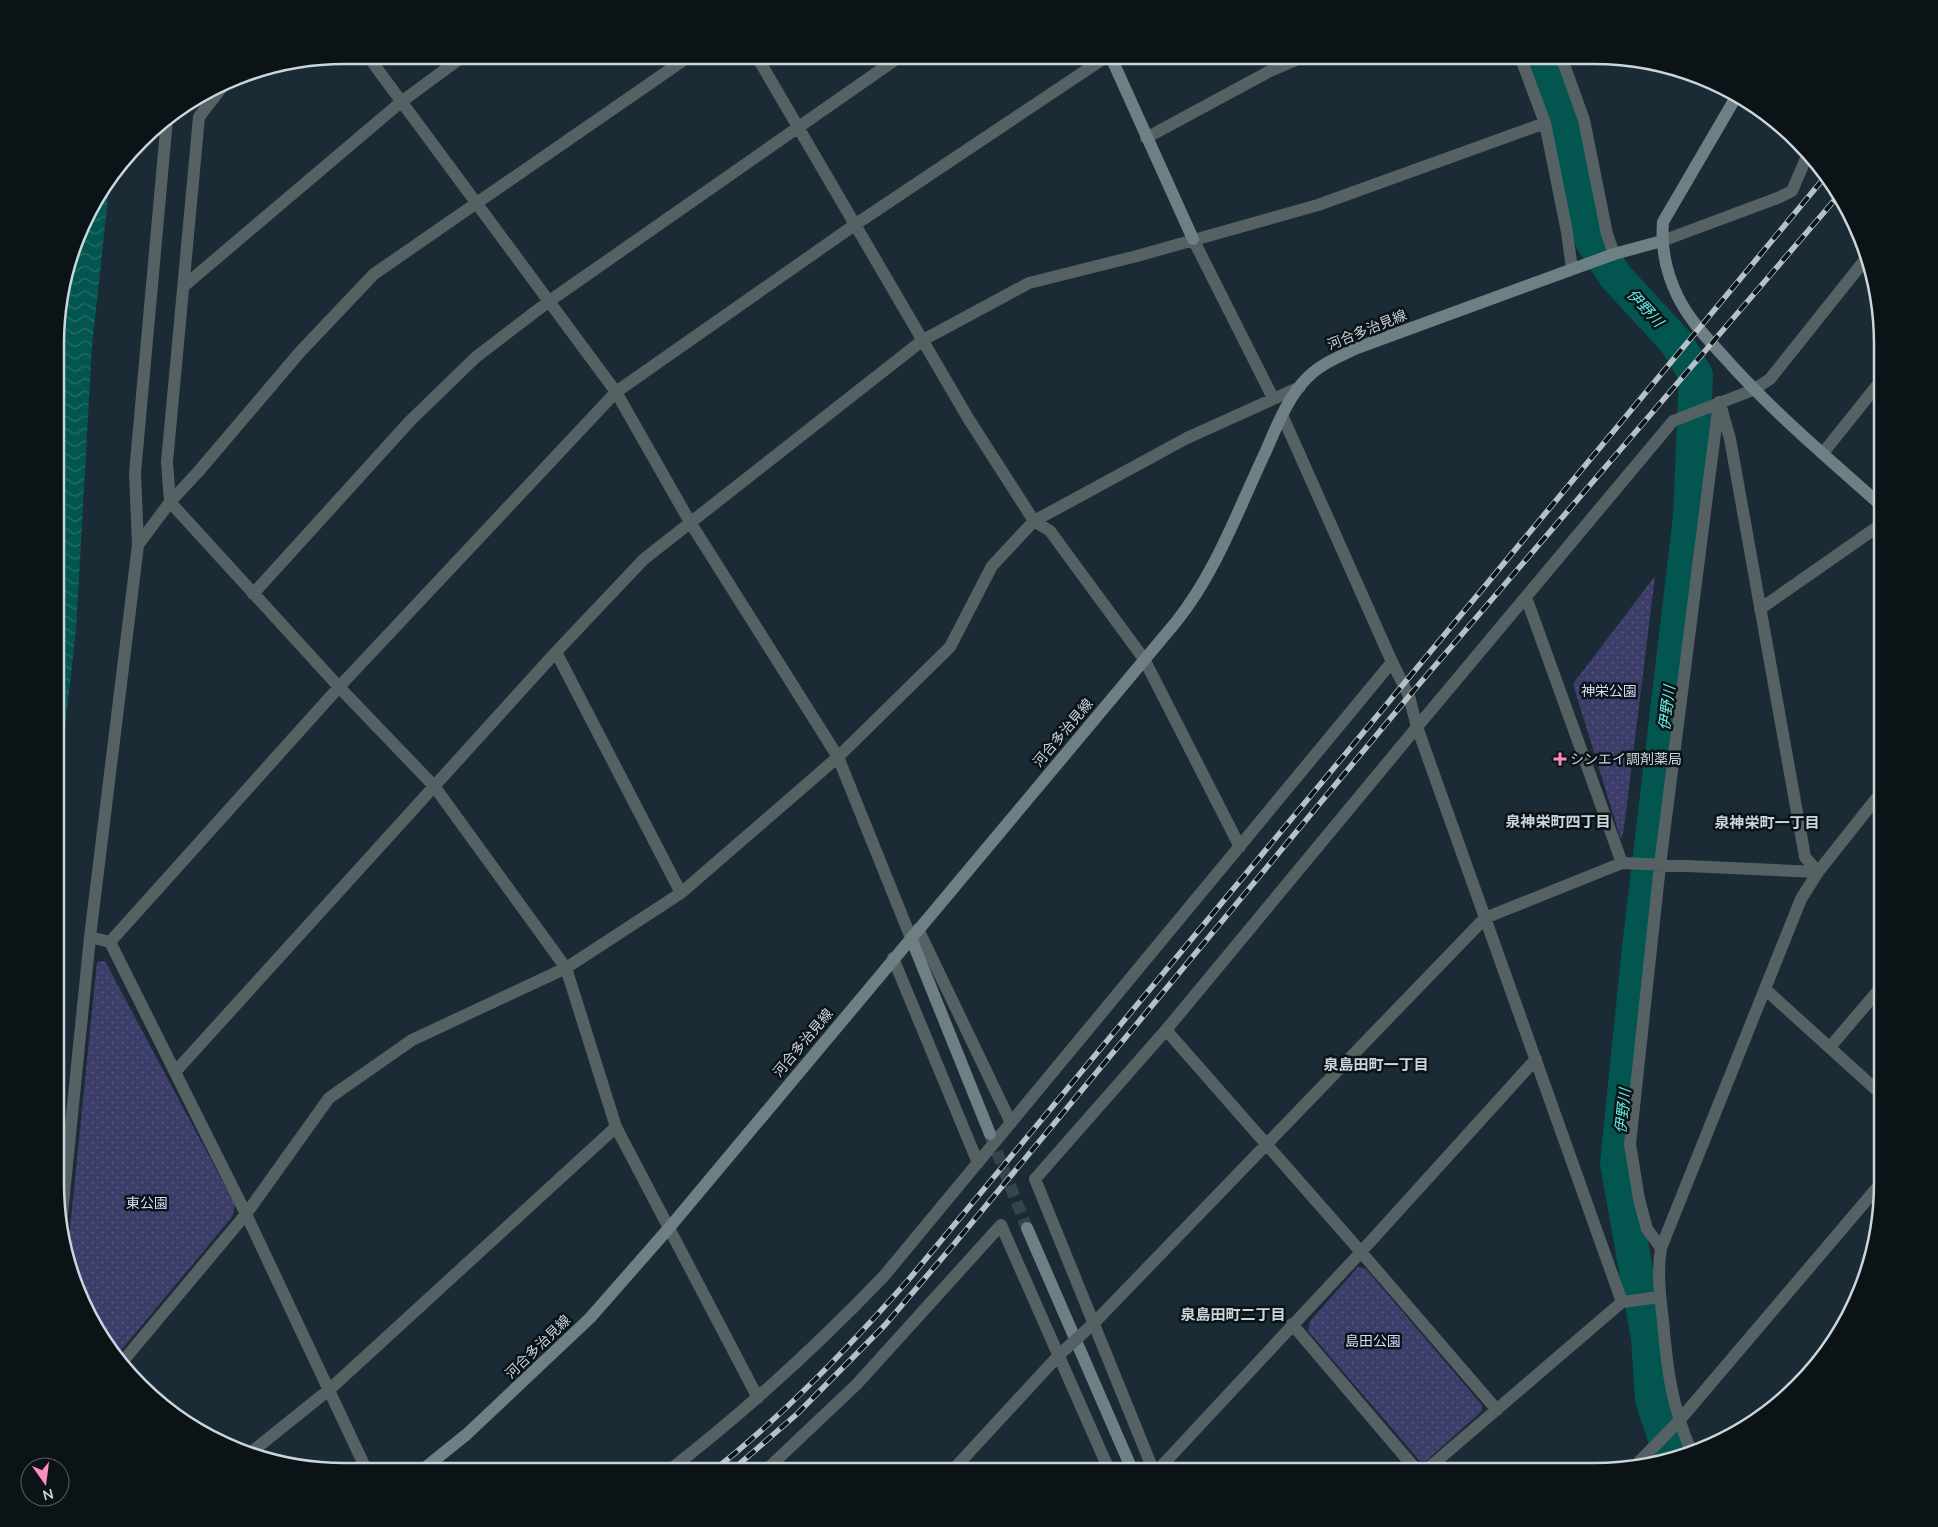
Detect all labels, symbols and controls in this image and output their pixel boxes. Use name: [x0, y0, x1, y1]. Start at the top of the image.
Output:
water label: 伊野川: [1622, 285, 1669, 333]
street label: 河合多治見線: [1324, 305, 1410, 355]
park label: 神栄公園: [1581, 682, 1637, 701]
water label: 伊野川: [1654, 682, 1680, 732]
street label: 河合多治見線: [1029, 695, 1097, 771]
place label: シンエイ調剤薬局: [1570, 750, 1682, 769]
marker: シンエイ調剤薬局: [1554, 753, 1566, 765]
district label: 泉神栄町四丁目: [1505, 812, 1611, 832]
district label: 泉神栄町一丁目: [1714, 813, 1820, 833]
street label: 河合多治見線: [769, 1005, 837, 1081]
district label: 泉島田町一丁目: [1323, 1055, 1429, 1075]
water label: 伊野川: [1611, 1086, 1636, 1134]
park label: 東公園: [126, 1194, 168, 1213]
district label: 泉島田町二丁目: [1180, 1305, 1286, 1325]
street label: 河合多治見線: [501, 1311, 575, 1383]
park label: 島田公園: [1345, 1332, 1401, 1351]
north arrow: [20, 1457, 70, 1507]
text: N: [41, 1484, 55, 1505]

